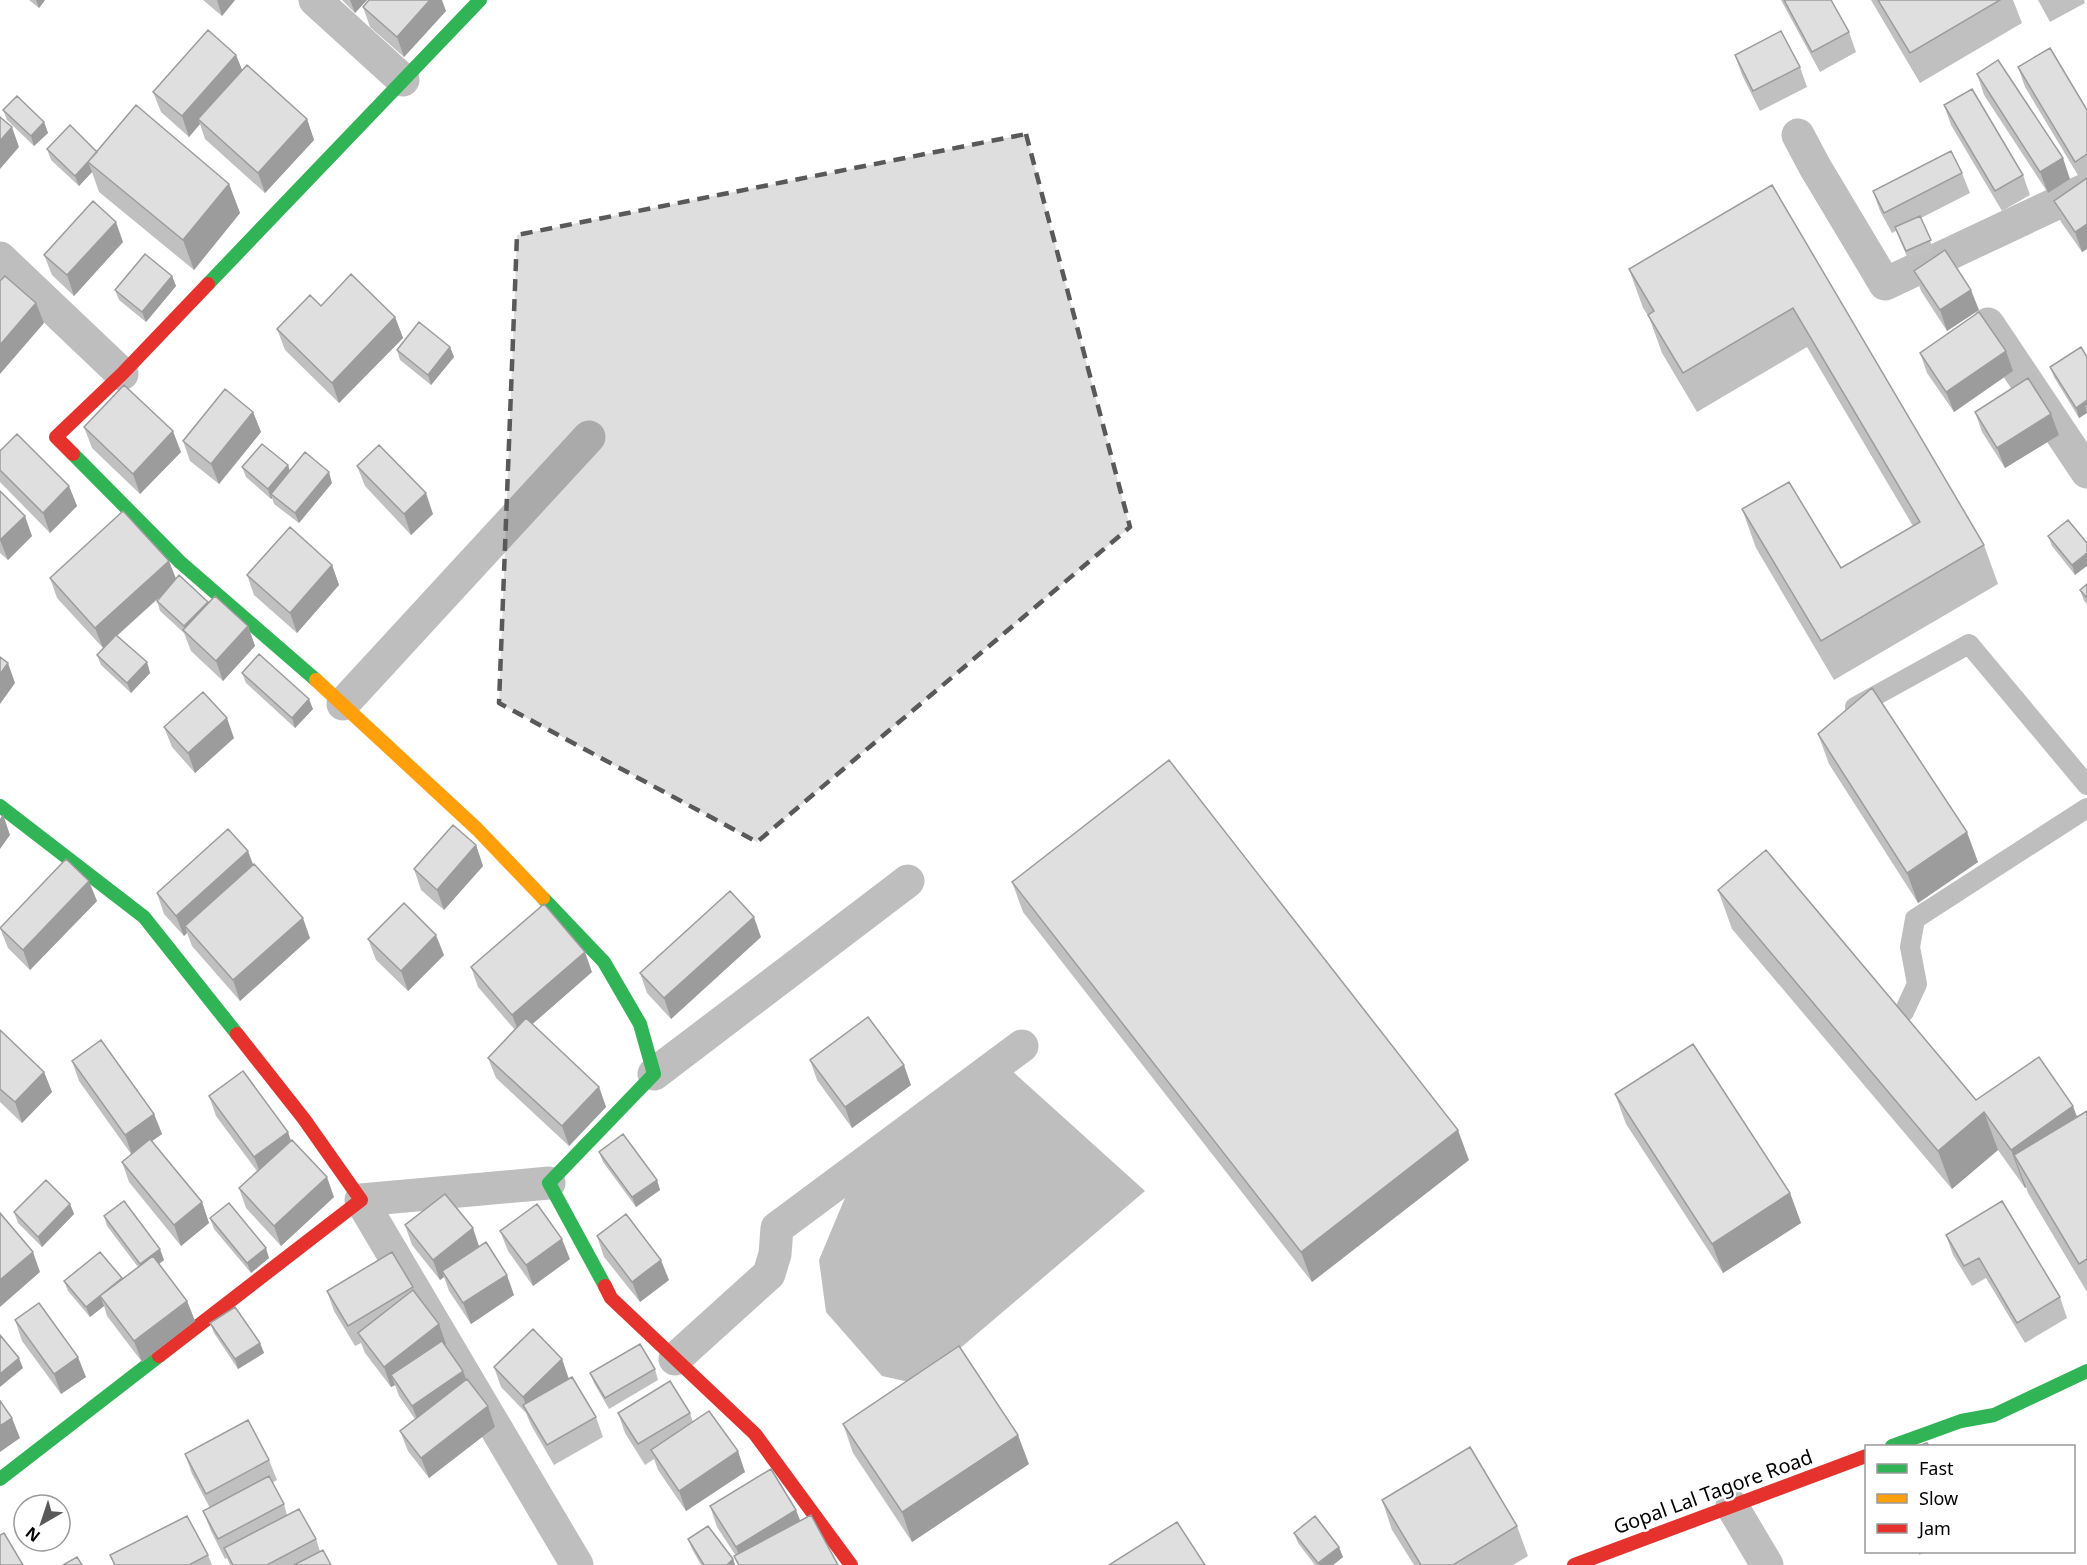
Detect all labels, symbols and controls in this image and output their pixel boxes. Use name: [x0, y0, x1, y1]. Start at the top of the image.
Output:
street label: Gopal Lal Tagore Road: [1609, 1443, 1816, 1540]
legend: [1865, 1445, 2075, 1553]
text: Fast: [1919, 1456, 1954, 1480]
text: Slow: [1919, 1486, 1958, 1510]
north arrow: [12, 1493, 72, 1553]
text: Jam: [1917, 1516, 1951, 1540]
text: N: [21, 1522, 45, 1547]

